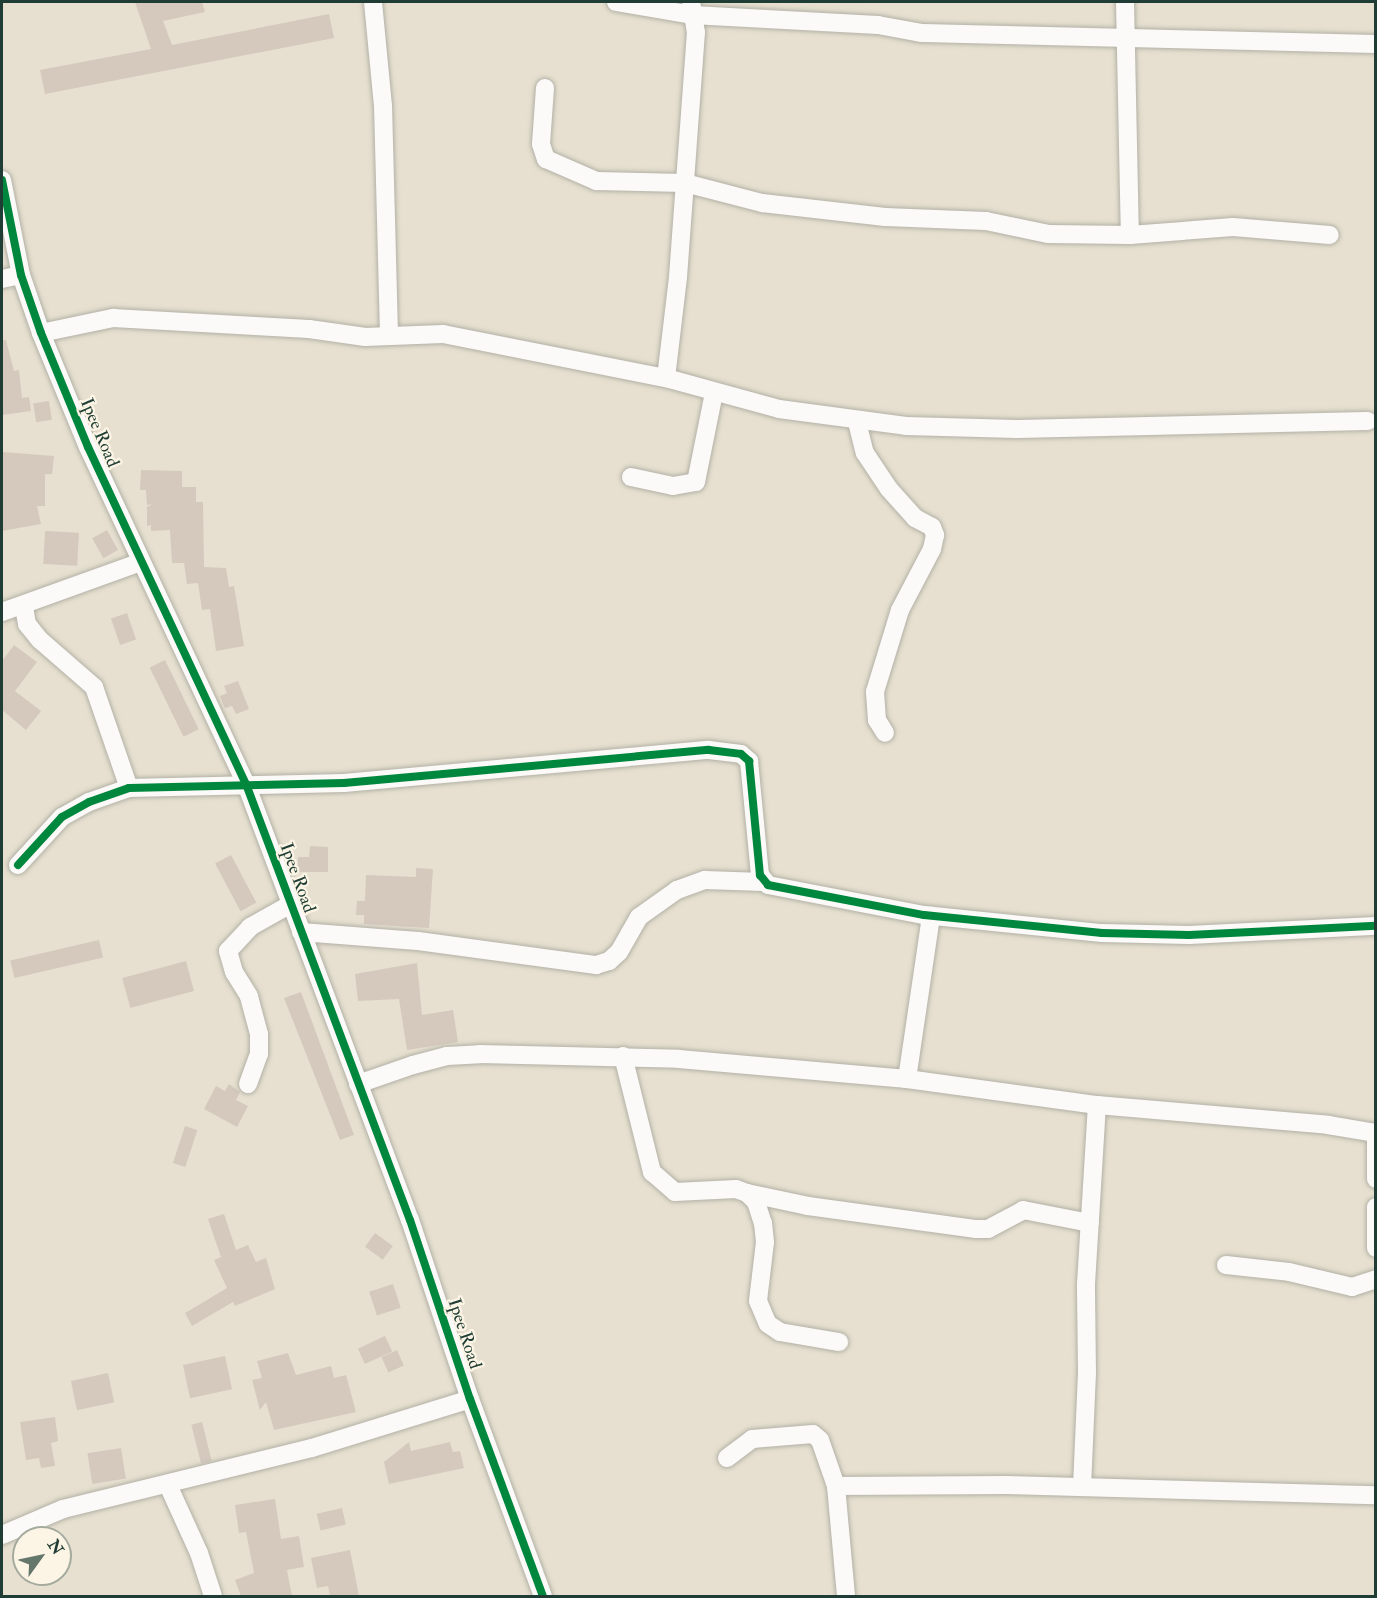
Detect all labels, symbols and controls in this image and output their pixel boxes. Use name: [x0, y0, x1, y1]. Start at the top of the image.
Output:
street label: Ipee Road: [75, 395, 123, 471]
street label: Ipee Road: [274, 840, 320, 916]
street label: Ipee Road: [442, 1296, 486, 1372]
north arrow: [12, 1526, 72, 1586]
text: N: [43, 1536, 68, 1559]

